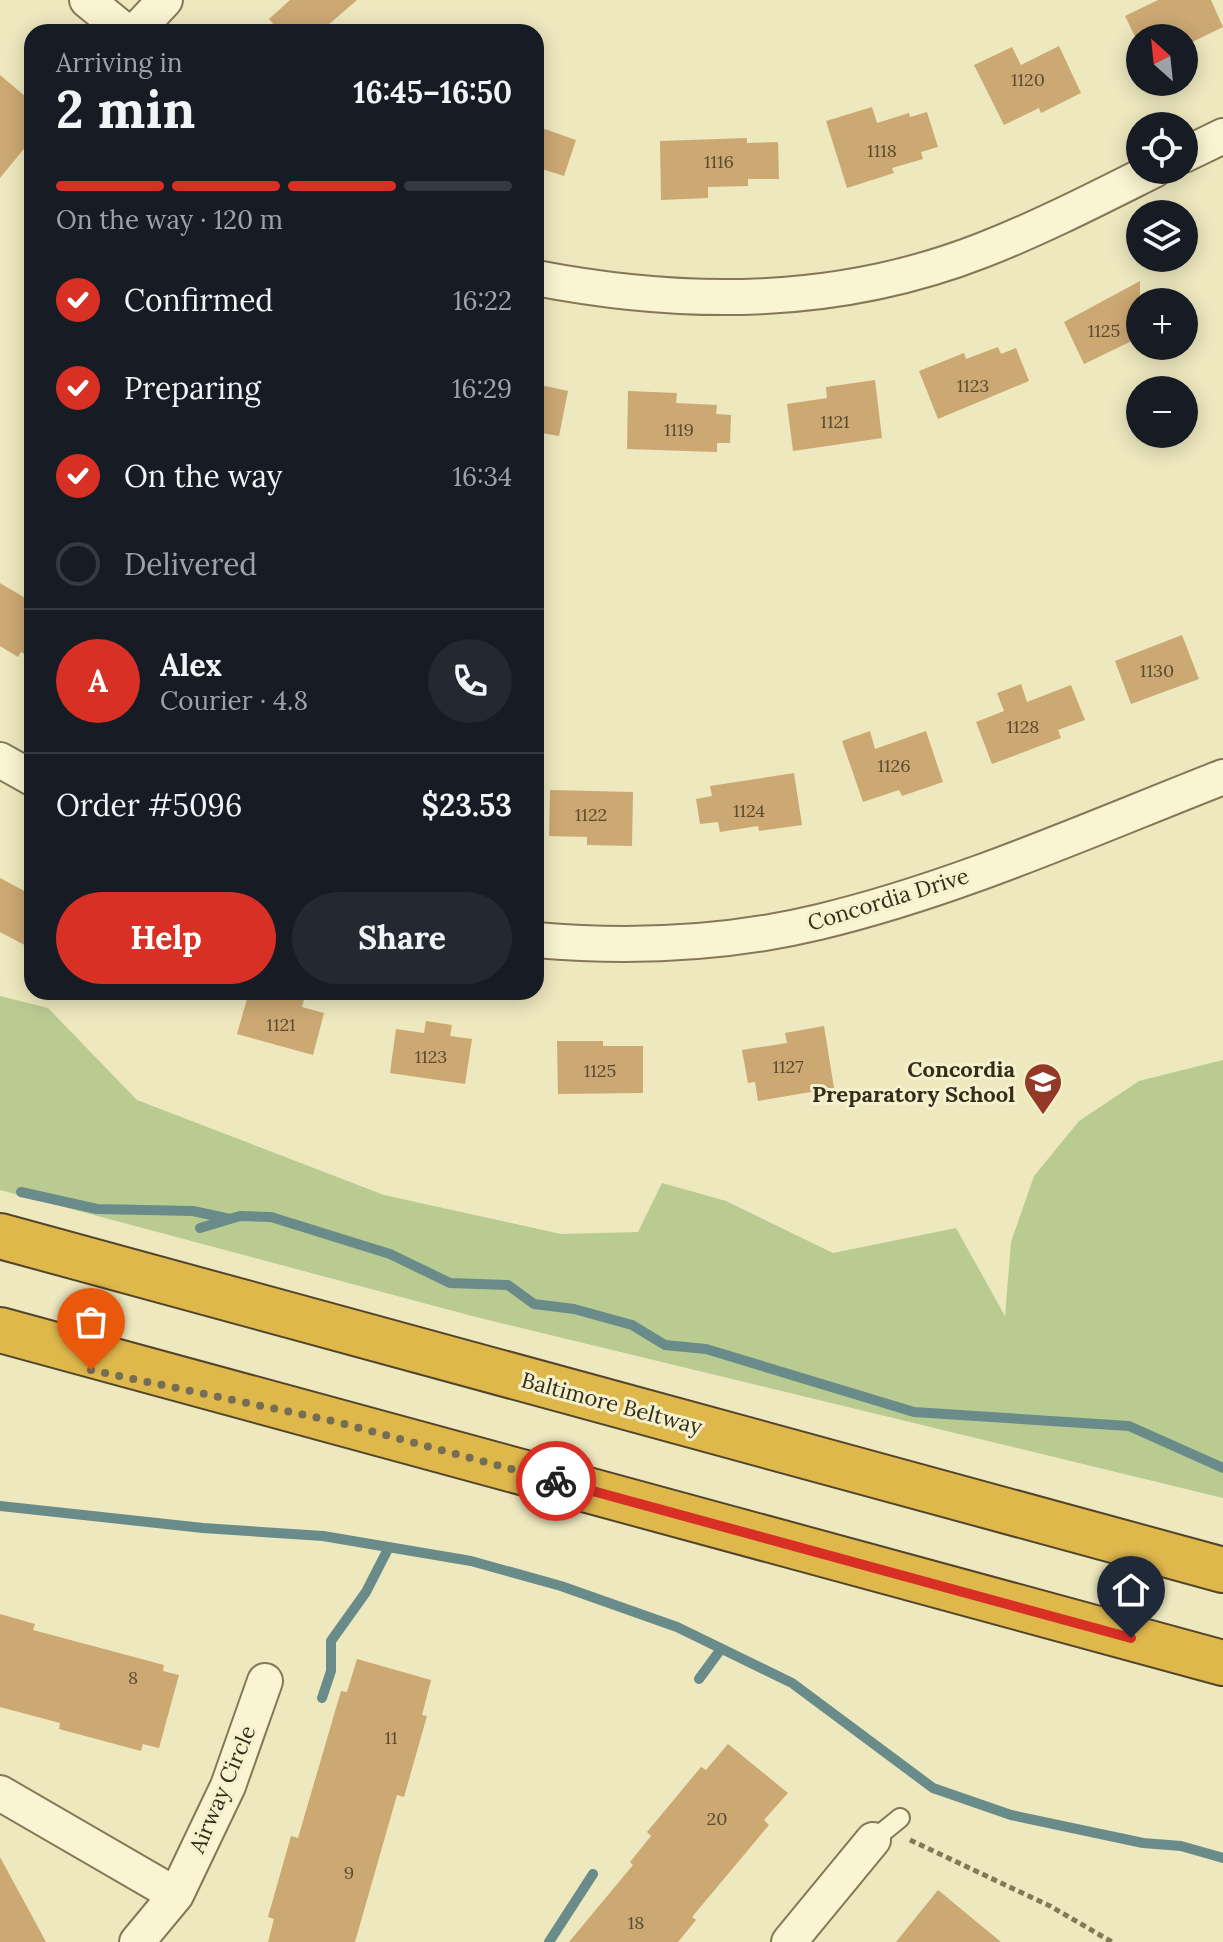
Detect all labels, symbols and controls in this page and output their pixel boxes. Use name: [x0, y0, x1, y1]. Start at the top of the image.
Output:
north arrow: [1126, 24, 1198, 96]
map controls: [1126, 24, 1198, 448]
text: Arriving in: [56, 46, 183, 79]
house number: 1120: [1011, 68, 1045, 91]
text: 16:45–16:50: [353, 73, 512, 111]
text: 2 min: [56, 76, 195, 142]
button: locate: [1126, 112, 1198, 184]
house number: 1118: [867, 139, 897, 162]
house number: 1116: [704, 150, 734, 173]
button: layers: [1126, 200, 1198, 272]
text: On the way · 120 m: [56, 203, 283, 236]
icon: check: [56, 278, 100, 322]
text: Confirmed: [124, 281, 273, 319]
text: 16:22: [453, 284, 512, 317]
button: +: [1126, 288, 1198, 360]
house number: 1125: [1088, 319, 1120, 342]
icon: check: [56, 366, 100, 410]
text: Preparing: [124, 369, 261, 407]
text: 16:29: [452, 372, 512, 405]
house number: 1123: [957, 374, 989, 397]
button: −: [1126, 376, 1198, 448]
house number: 1121: [820, 410, 850, 433]
house number: 1119: [664, 418, 694, 441]
icon: check: [56, 454, 100, 498]
text: On the way: [124, 457, 282, 495]
text: 16:34: [452, 460, 512, 493]
text: Delivered: [124, 545, 257, 583]
button: phone: [428, 639, 512, 723]
text: Alex: [160, 646, 222, 684]
house number: 1130: [1140, 659, 1174, 682]
text: A: [88, 662, 108, 700]
text: Courier · 4.8: [160, 684, 308, 717]
house number: 1128: [1007, 715, 1039, 738]
house number: 1126: [877, 754, 911, 777]
text: Order #5096: [56, 786, 242, 824]
text: $23.53: [422, 786, 512, 824]
house number: 1124: [733, 799, 765, 822]
house number: 1122: [575, 803, 607, 826]
street label: Concordia Drive: [804, 861, 972, 937]
button: Help: [56, 892, 276, 984]
button: Share: [292, 892, 512, 984]
house number: 1121: [266, 1013, 296, 1036]
house number: 1123: [415, 1045, 447, 1068]
house number: 1127: [772, 1055, 804, 1078]
place label: Concordia Preparatory School: [812, 1055, 1015, 1108]
house number: 1125: [584, 1059, 616, 1082]
school or university icon: Concordia Preparatory School: [1022, 1061, 1064, 1116]
pin: [57, 1288, 125, 1370]
icon: bag: [69, 1300, 113, 1344]
street label: Baltimore Beltway: [519, 1365, 706, 1441]
courier: [516, 1441, 596, 1521]
icon: bike: [534, 1459, 578, 1503]
pin: [1097, 1556, 1165, 1638]
icon: home: [1109, 1568, 1153, 1612]
house number: 8: [128, 1666, 138, 1689]
street label: Airway Circle: [182, 1721, 262, 1858]
house number: 11: [384, 1726, 398, 1749]
house number: 20: [707, 1807, 727, 1830]
house number: 9: [344, 1861, 354, 1884]
house number: 18: [628, 1911, 644, 1934]

